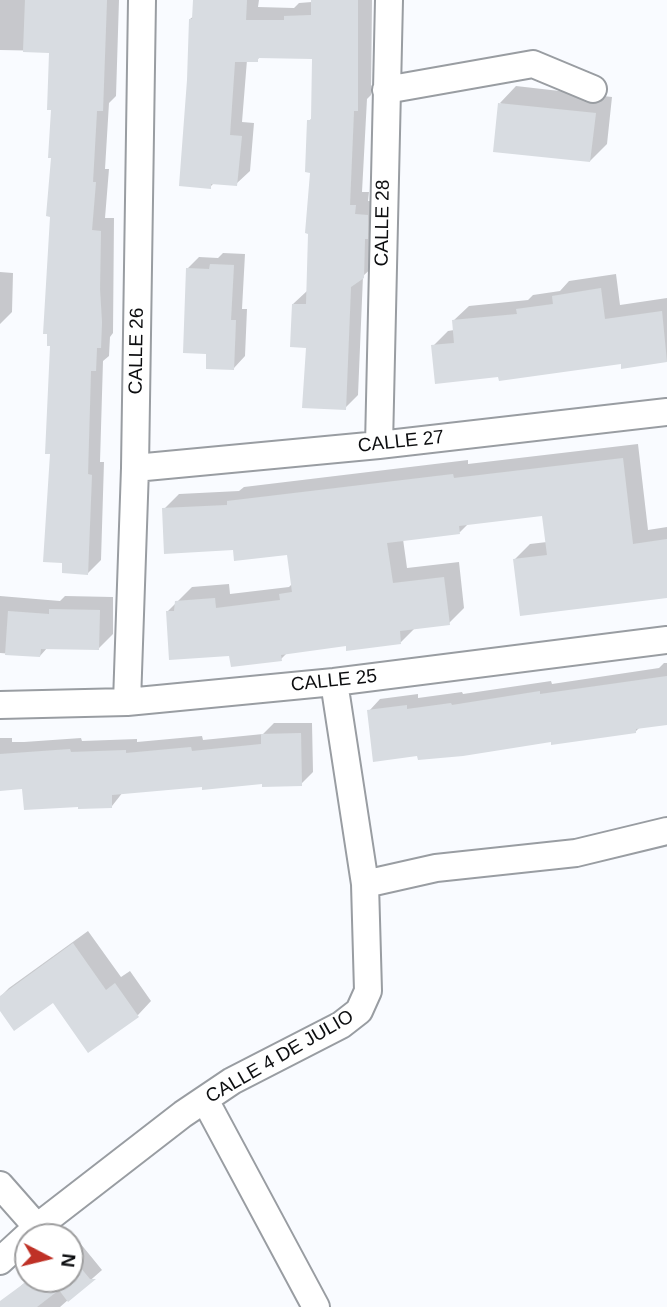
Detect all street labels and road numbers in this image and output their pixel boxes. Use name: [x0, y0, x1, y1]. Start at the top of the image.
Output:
street label: CALLE 28: [371, 180, 395, 266]
street label: CALLE 26: [125, 308, 149, 394]
street label: CALLE 27: [357, 426, 445, 458]
street label: CALLE 25: [290, 665, 378, 697]
street label: CALLE 4 DE JULIO: [202, 1005, 358, 1109]

